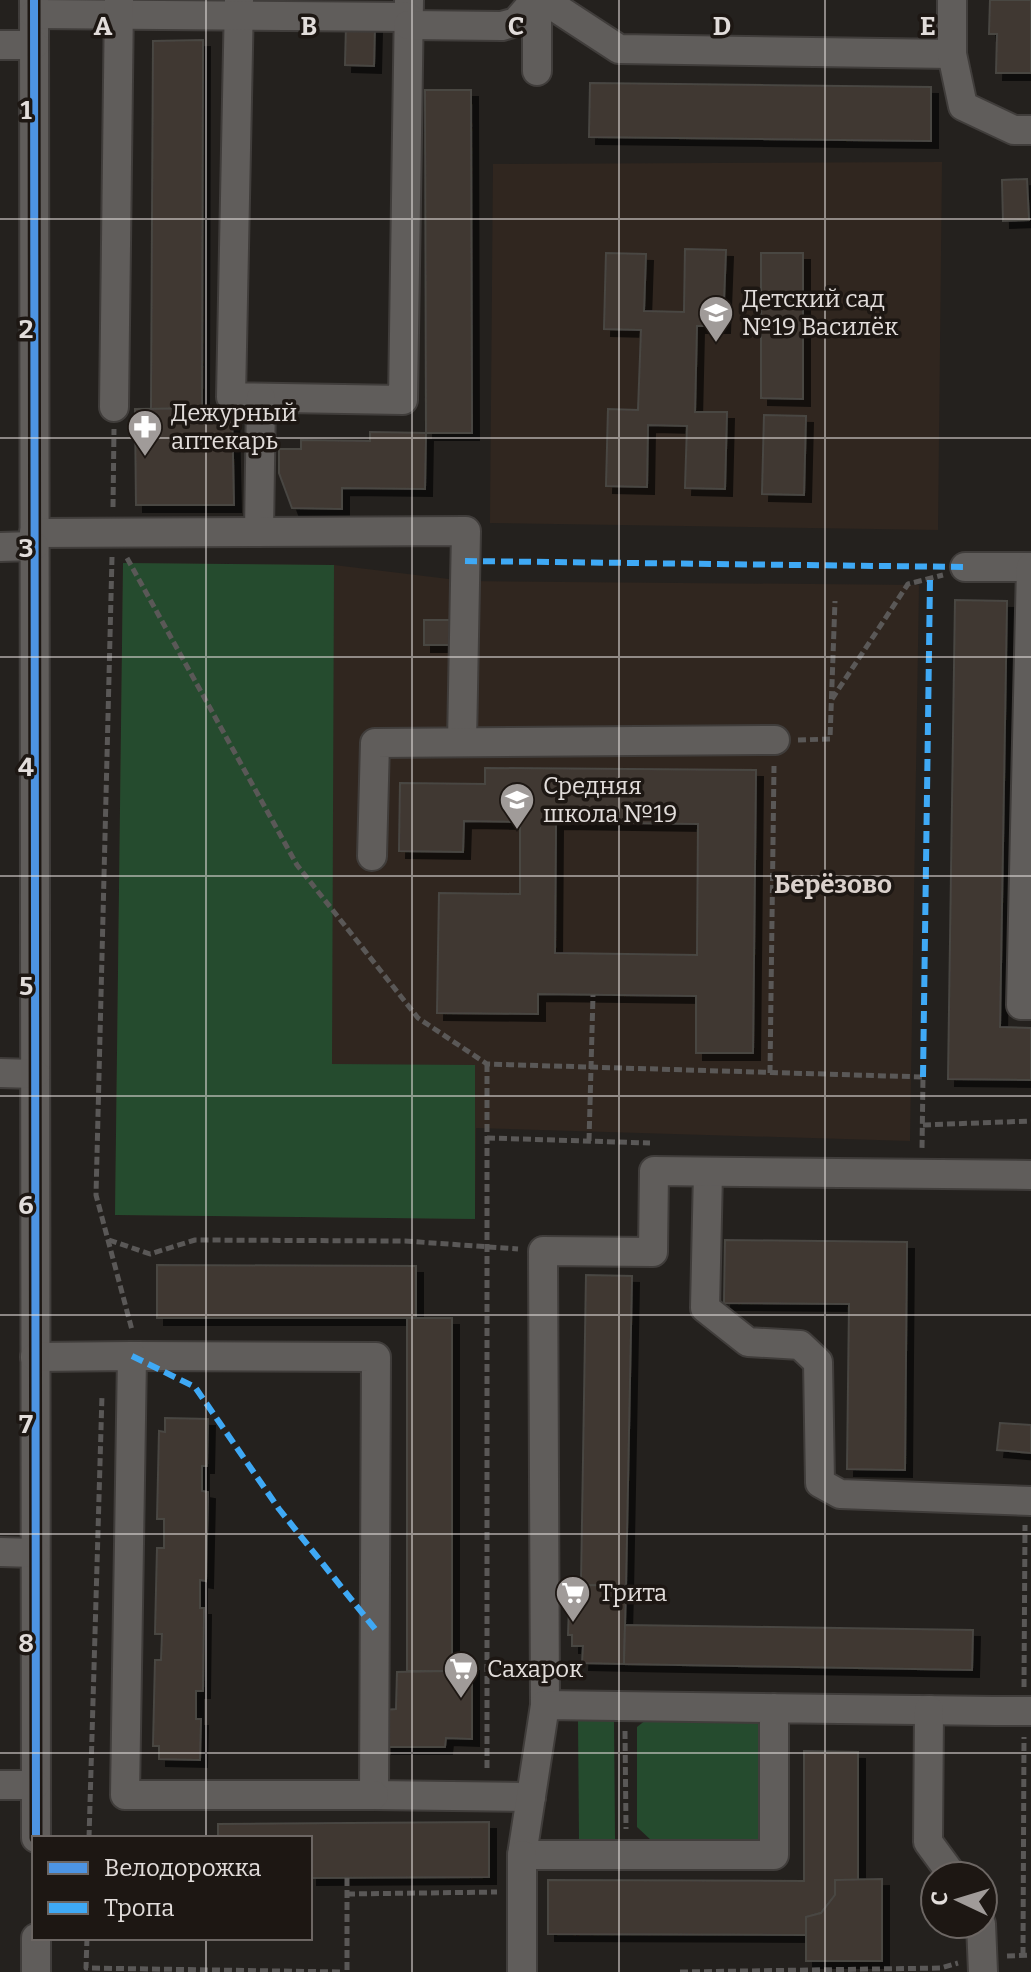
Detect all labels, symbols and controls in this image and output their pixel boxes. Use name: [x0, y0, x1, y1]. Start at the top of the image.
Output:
text: A: [94, 11, 113, 42]
text: B: [301, 11, 317, 42]
text: C: [508, 11, 524, 42]
text: D: [713, 11, 731, 42]
text: E: [920, 11, 936, 42]
text: 1: [20, 95, 32, 126]
place label: Детский сад №19 Василёк: [742, 285, 898, 341]
school or university icon: Детский сад №19 Василёк: [697, 294, 735, 344]
text: 2: [19, 314, 33, 345]
place label: Дежурный аптекарь: [171, 399, 297, 455]
pharmacy icon: Дежурный аптекарь: [126, 408, 164, 458]
text: 3: [19, 533, 33, 564]
text: 4: [18, 752, 34, 783]
place label: Средняя школа №19: [543, 772, 677, 828]
school or university icon: Средняя школа №19: [498, 781, 536, 831]
district label: Берёзово: [774, 869, 892, 900]
text: 5: [19, 971, 33, 1002]
text: 6: [18, 1190, 34, 1221]
text: 7: [19, 1409, 33, 1440]
supermarket icon: Трита: [554, 1574, 592, 1624]
place label: Трита: [599, 1579, 667, 1607]
text: 8: [18, 1628, 34, 1659]
supermarket icon: Сахарок: [442, 1650, 480, 1700]
place label: Сахарок: [487, 1655, 583, 1683]
legend: [32, 1836, 312, 1940]
text: Велодорожка: [104, 1854, 261, 1882]
north arrow: [919, 1860, 999, 1940]
text: С: [926, 1891, 954, 1907]
text: Тропа: [104, 1894, 175, 1922]

